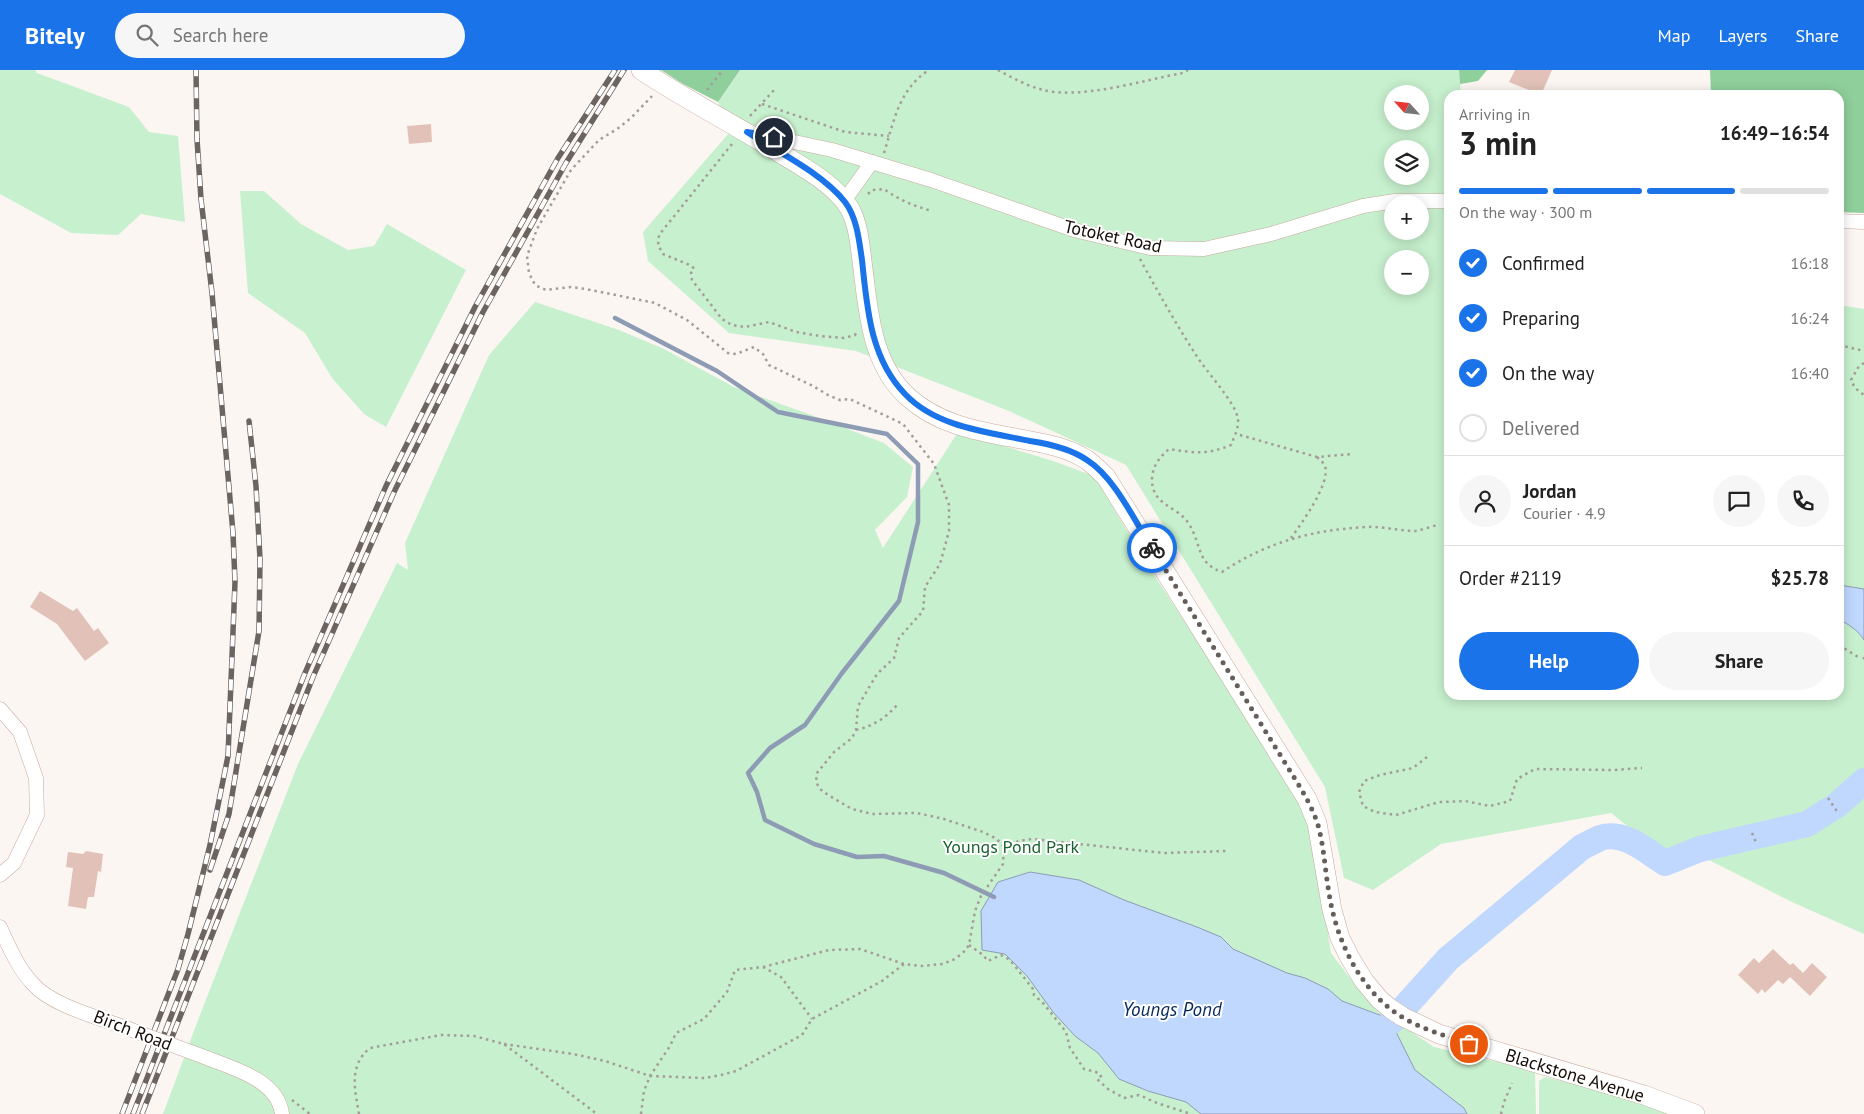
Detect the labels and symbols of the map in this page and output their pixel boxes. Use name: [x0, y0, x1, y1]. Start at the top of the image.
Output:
north arrow: [1384, 85, 1429, 130]
pin: [753, 116, 795, 158]
street label: Totoket Road: [1062, 214, 1164, 258]
courier: [1127, 523, 1177, 573]
park label: Youngs Pond Park: [943, 835, 1080, 858]
water label: Youngs Pond: [1122, 997, 1223, 1021]
street label: Birch Road: [90, 1005, 176, 1055]
pin: [1448, 1023, 1490, 1065]
street label: Blackstone Avenue: [1503, 1043, 1647, 1107]

